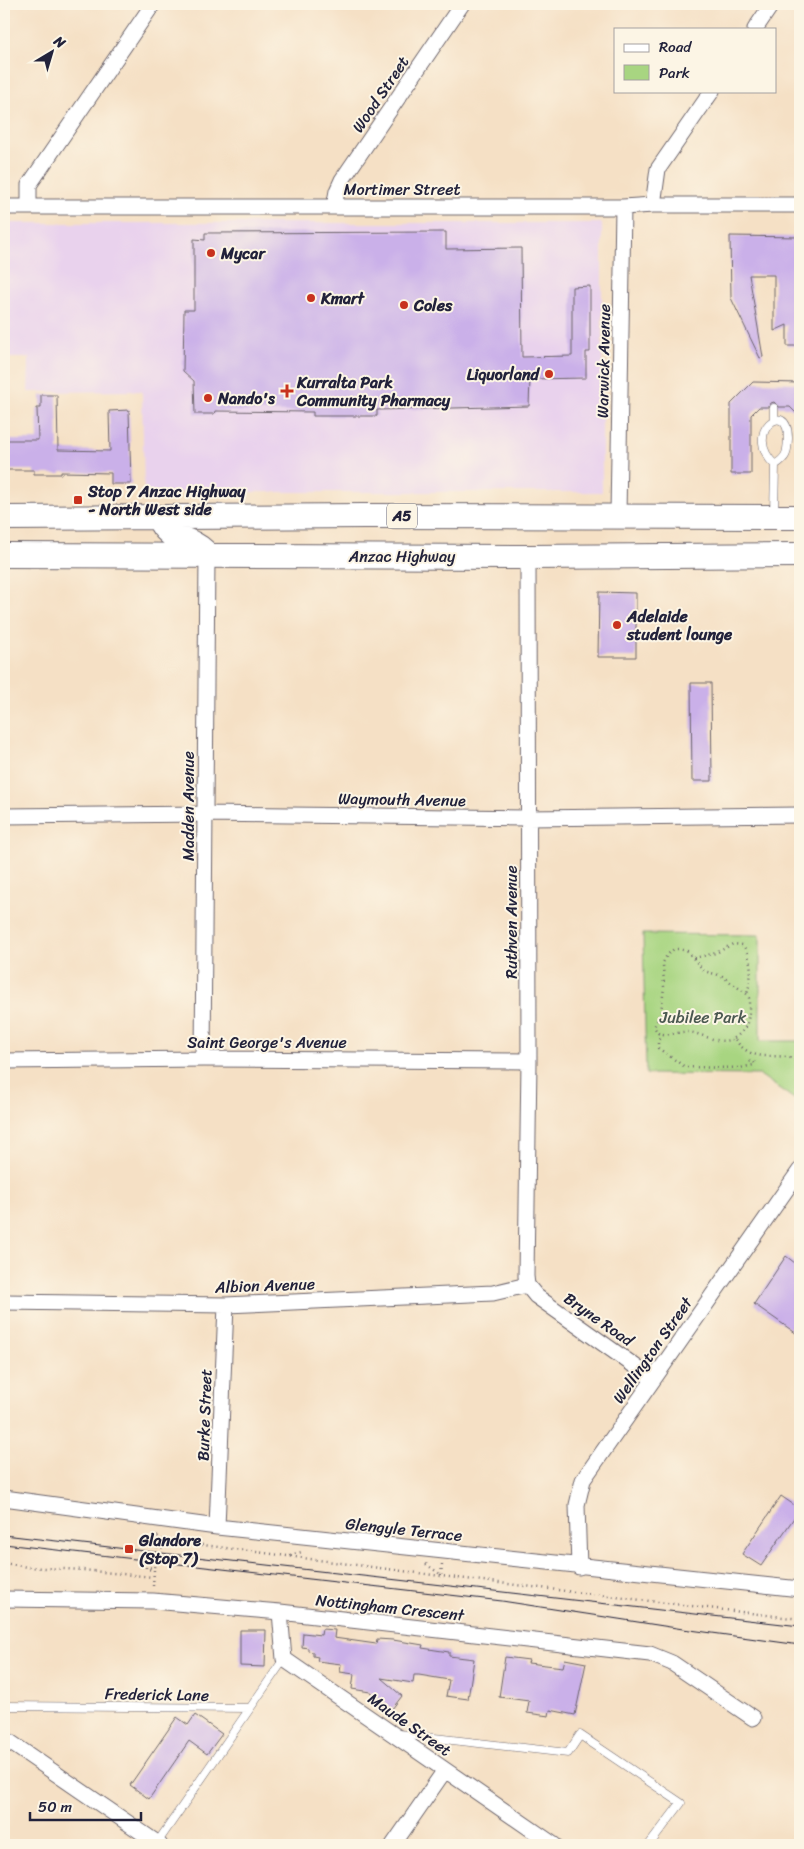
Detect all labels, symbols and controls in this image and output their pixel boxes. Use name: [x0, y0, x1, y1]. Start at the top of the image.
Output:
north arrow: [28, 28, 78, 78]
legend: [614, 28, 776, 92]
text: N: [47, 29, 71, 55]
text: Road: [659, 34, 692, 60]
street label: Wood Street: [344, 50, 417, 139]
text: Park: [659, 60, 690, 86]
street label: Mortimer Street: [344, 175, 460, 204]
place label: Mycar: [220, 239, 266, 268]
marker: Mycar: [205, 247, 217, 259]
place label: Kmart: [320, 284, 366, 313]
place label: Coles: [413, 291, 453, 320]
marker: Kmart: [305, 292, 317, 304]
marker: Coles: [398, 299, 410, 311]
street label: Warwick Avenue: [588, 304, 619, 418]
place label: Liquorland: [467, 360, 541, 389]
place label: Kurralta Park Community Pharmacy: [296, 368, 451, 415]
marker: Liquorland: [543, 368, 555, 380]
place label: Nando's: [217, 384, 275, 413]
marker: Kurralta Park Community Pharmacy: [281, 385, 293, 397]
marker: Nando's: [202, 392, 214, 404]
place label: Stop 7 Anzac Highway - North West side: [87, 477, 246, 524]
marker: Stop 7 Anzac Highway - North West side: [72, 494, 84, 506]
road number: A5: [387, 504, 417, 528]
street label: Anzac Highway: [348, 542, 456, 571]
place label: Adelaide student lounge: [626, 602, 733, 649]
marker: Adelaide student lounge: [611, 619, 623, 631]
street label: Madden Avenue: [174, 751, 203, 861]
street label: Waymouth Avenue: [338, 784, 466, 815]
street label: Ruthven Avenue: [497, 865, 526, 979]
park label: Jubilee Park: [659, 1003, 747, 1032]
street label: Saint George's Avenue: [187, 1028, 347, 1057]
street label: Albion Avenue: [214, 1269, 316, 1302]
street label: Bryne Road: [557, 1284, 641, 1355]
street label: Wellington Street: [605, 1290, 700, 1410]
street label: Burke Street: [188, 1368, 221, 1462]
street label: Glengyle Terrace: [344, 1509, 464, 1550]
place label: Glandore (Stop 7): [138, 1526, 201, 1573]
marker: Glandore (Stop 7): [123, 1543, 135, 1555]
street label: Nottingham Crescent: [314, 1585, 466, 1630]
street label: Frederick Lane: [105, 1679, 209, 1710]
street label: Maude Street: [362, 1685, 458, 1764]
scale bar: [30, 1789, 141, 1821]
text: 50 m: [38, 1794, 73, 1820]

